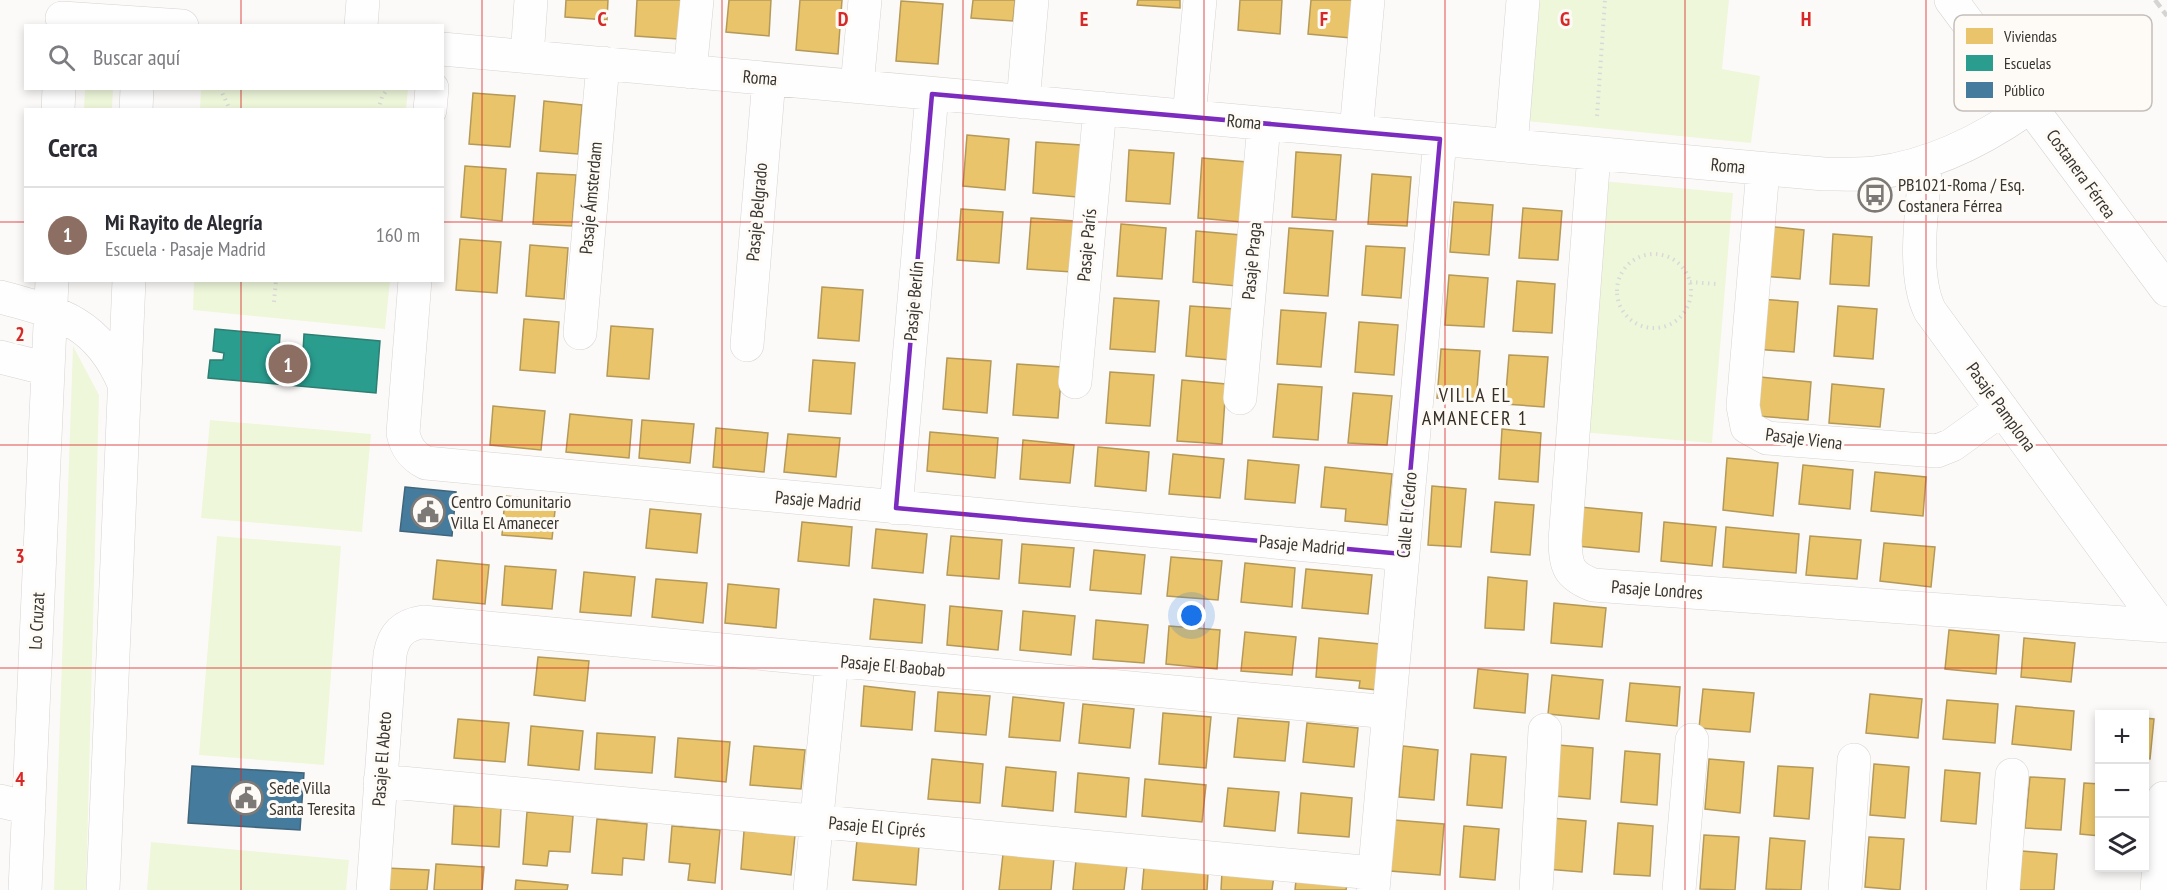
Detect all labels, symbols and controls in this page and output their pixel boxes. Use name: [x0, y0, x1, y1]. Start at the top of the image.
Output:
text: C: [597, 6, 607, 32]
text: D: [838, 6, 849, 32]
text: E: [1080, 6, 1088, 32]
text: F: [1320, 6, 1328, 32]
text: G: [1560, 6, 1570, 32]
text: H: [1801, 6, 1811, 32]
legend: [1954, 15, 2152, 111]
search box: [24, 24, 444, 90]
text: Viviendas: [2003, 26, 2057, 46]
icon: search: [45, 41, 78, 74]
text: Buscar aquí: [93, 43, 180, 71]
text: Escuelas: [2004, 53, 2051, 73]
street label: Roma: [742, 65, 778, 90]
text: Público: [2004, 80, 2045, 100]
street label: Roma: [1226, 109, 1262, 134]
street label: Costanera Férrea: [2041, 125, 2121, 223]
text: Cerca: [48, 131, 98, 164]
street label: Pasaje Ámsterdam: [574, 141, 607, 255]
street label: Roma: [1710, 153, 1746, 178]
street label: Pasaje Belgrado: [741, 162, 772, 262]
place label: PB1021-Roma / Esq. Costanera Férrea: [1898, 173, 2025, 217]
bus stop icon: PB1021-Roma / Esq. Costanera Férrea: [1857, 177, 1893, 213]
text: Mi Rayito de Alegría: [105, 208, 263, 236]
street label: Pasaje París: [1072, 208, 1101, 282]
street label: Pasaje Praga: [1237, 221, 1266, 301]
text: 1: [63, 222, 72, 248]
text: 160 m: [376, 222, 420, 248]
text: Escuela · Pasaje Madrid: [105, 236, 266, 262]
street label: Pasaje Berlín: [899, 260, 928, 342]
text: 2: [15, 321, 25, 347]
pin: 1: [268, 342, 308, 386]
street label: Pasaje Pamplona: [1961, 358, 2041, 456]
district label: VILLA EL AMANECER 1: [1422, 382, 1528, 431]
street label: Pasaje Viena: [1764, 422, 1844, 455]
street label: Calle El Cedro: [1391, 471, 1422, 559]
street label: Pasaje Madrid: [774, 485, 862, 516]
place label: Centro Comunitario Villa El Amanecer: [450, 490, 571, 534]
public building icon: Centro Comunitario Villa El Amanecer: [410, 494, 446, 530]
street label: Pasaje Madrid: [1258, 529, 1346, 560]
text: 3: [15, 543, 25, 569]
street label: Pasaje Londres: [1610, 575, 1704, 604]
street label: Lo Cruzat: [24, 592, 49, 650]
your location: [1177, 601, 1206, 630]
street label: Pasaje El Baobab: [840, 649, 947, 682]
map controls: [2095, 710, 2149, 872]
button: +: [2095, 710, 2149, 764]
street label: Pasaje El Abeto: [367, 711, 396, 807]
button: −: [2095, 764, 2149, 818]
text: 4: [15, 766, 25, 792]
place label: Sede Villa Santa Teresita: [269, 776, 355, 820]
public building icon: Sede Villa Santa Teresita: [228, 780, 264, 816]
street label: Pasaje El Ciprés: [828, 811, 927, 842]
button: layers: [2095, 818, 2149, 872]

